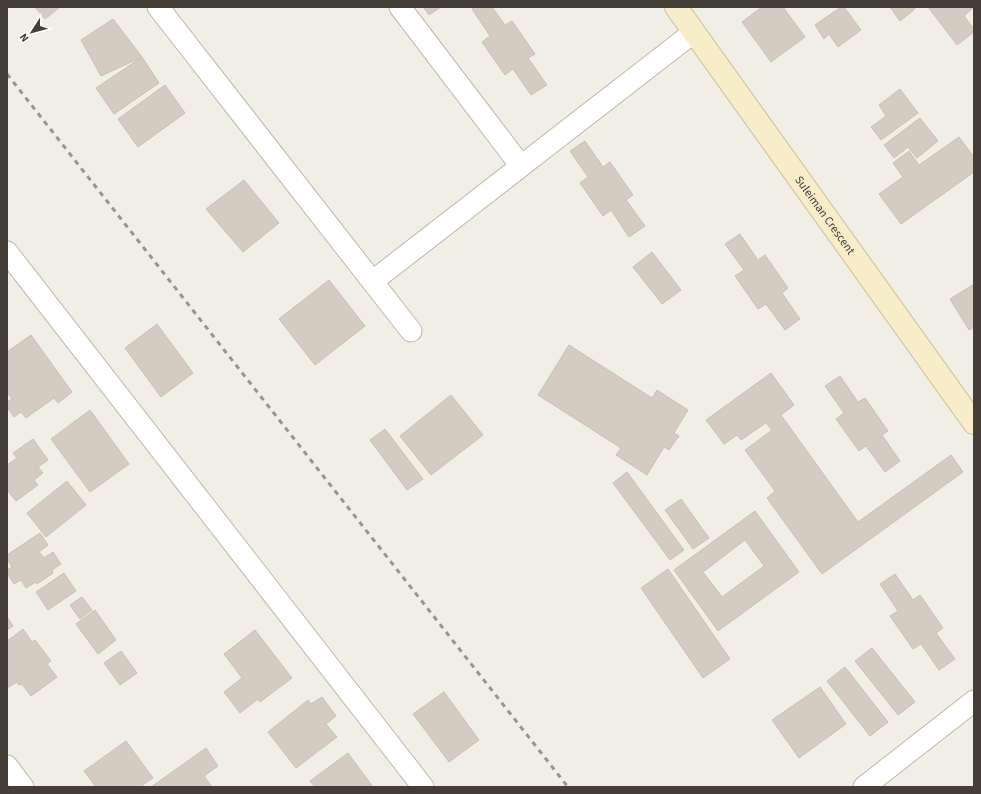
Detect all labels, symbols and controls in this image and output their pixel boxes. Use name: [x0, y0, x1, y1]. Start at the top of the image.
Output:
north arrow: [12, 12, 52, 52]
text: N: [16, 30, 33, 45]
street label: Suleiman Crescent: [791, 172, 859, 258]

